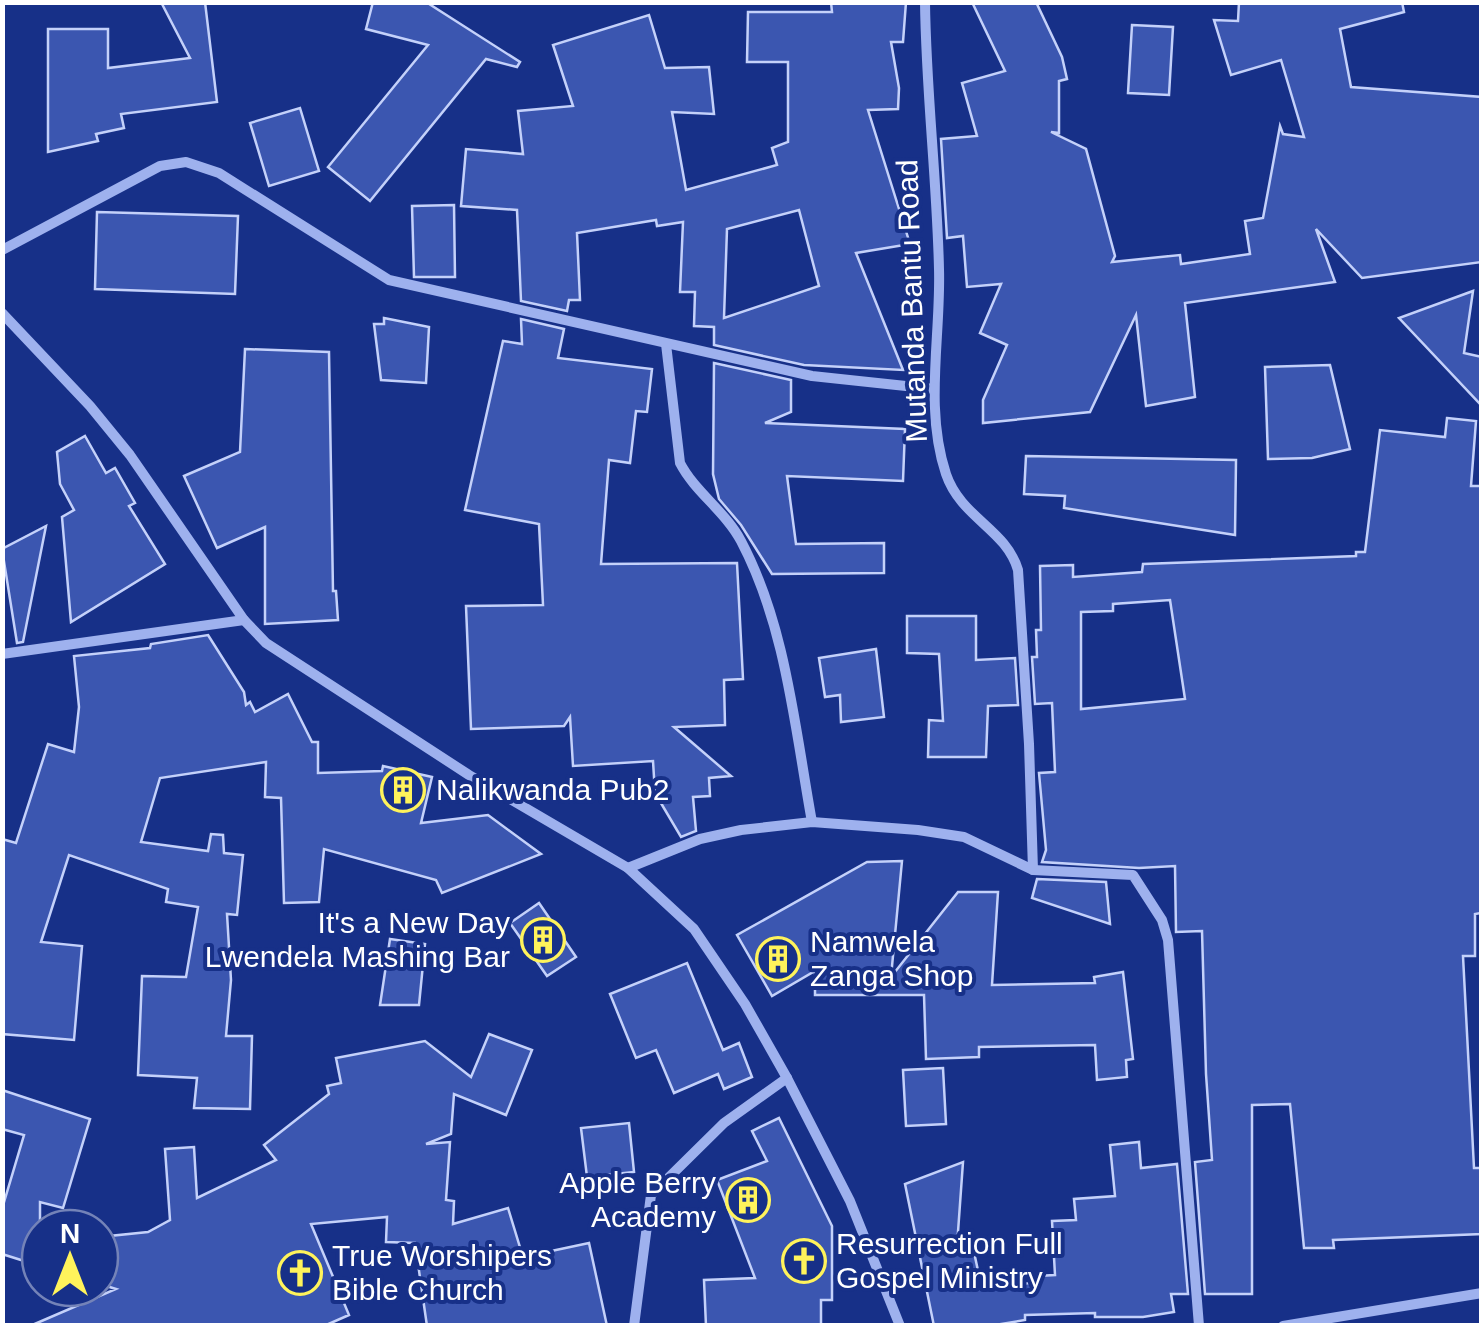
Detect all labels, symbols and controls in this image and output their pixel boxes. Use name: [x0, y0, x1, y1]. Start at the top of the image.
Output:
street label: Mutanda Bantu Road: [890, 159, 933, 443]
building icon: Nalikwanda Pub2: [380, 767, 426, 813]
place label: Nalikwanda Pub2: [436, 773, 669, 806]
place label: It's a New Day Lwendela Mashing Bar: [205, 906, 510, 973]
building icon: It's a New Day Lwendela Mashing Bar: [520, 917, 566, 963]
place label: Namwela Zanga Shop: [810, 925, 973, 992]
building icon: Namwela Zanga Shop: [755, 936, 801, 982]
place label: Apple Berry Academy: [559, 1166, 716, 1233]
building icon: Apple Berry Academy: [725, 1177, 771, 1223]
north arrow: [20, 1208, 120, 1308]
text: N: [60, 1218, 80, 1249]
place label: Resurrection Full Gospel Ministry: [836, 1227, 1063, 1294]
church icon: Resurrection Full Gospel Ministry: [781, 1238, 827, 1284]
place label: True Worshipers Bible Church: [332, 1239, 552, 1306]
church icon: True Worshipers Bible Church: [277, 1250, 323, 1296]

